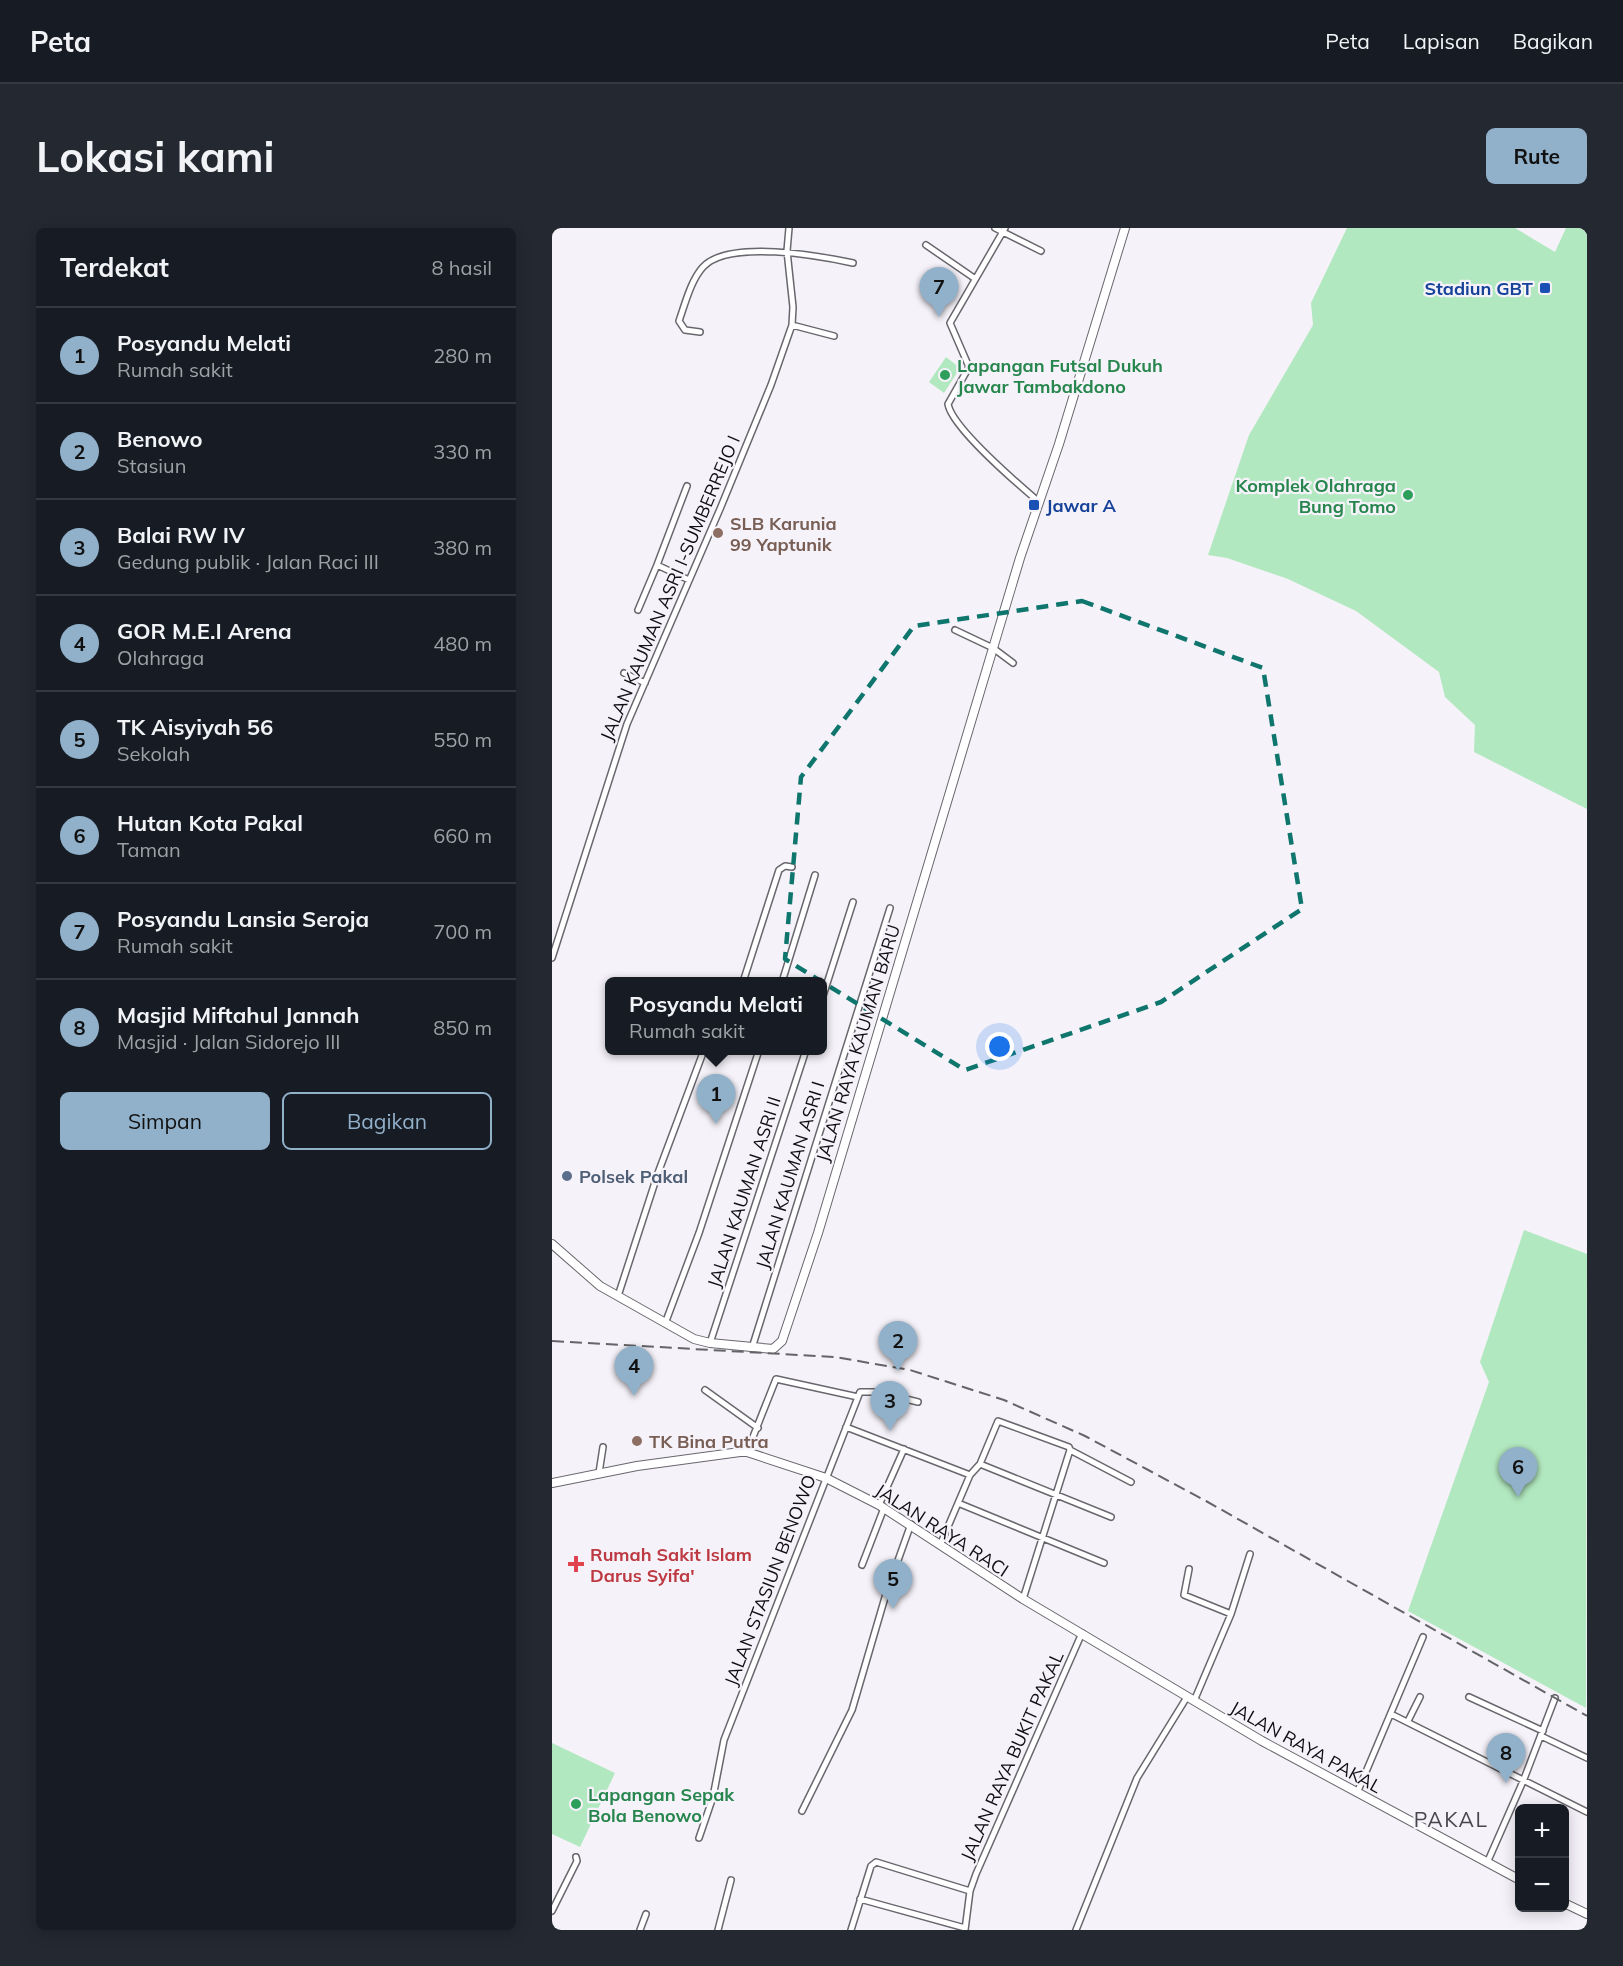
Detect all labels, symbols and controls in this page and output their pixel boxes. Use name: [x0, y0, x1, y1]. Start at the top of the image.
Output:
text: Peta: [30, 24, 91, 59]
text: Peta: [1325, 28, 1370, 54]
text: Lapisan: [1403, 28, 1480, 54]
text: Bagikan: [1513, 28, 1593, 54]
button: Rute: [1486, 128, 1587, 184]
text: Lokasi kami: [36, 130, 274, 183]
text: Terdekat: [60, 251, 169, 284]
text: 8 hasil: [432, 255, 492, 280]
pin: 7: [920, 268, 958, 317]
place label: Stadiun GBT: [1424, 277, 1533, 300]
marker: Stadiun GBT: [1538, 281, 1552, 295]
text: Posyandu Melati: [117, 329, 291, 357]
text: 1: [74, 343, 86, 368]
text: 280 m: [433, 343, 492, 368]
place label: Lapangan Futsal Dukuh Jawar Tambakdono: [957, 354, 1163, 398]
text: Rumah sakit: [117, 357, 233, 382]
marker: Lapangan Futsal Dukuh Jawar Tambakdono: [938, 368, 952, 382]
text: Benowo: [117, 425, 203, 453]
street label: JALAN KAUMAN ASRI I-SUMBERREJO I: [595, 432, 745, 744]
text: 2: [74, 439, 86, 464]
text: 330 m: [433, 439, 492, 464]
text: Stasiun: [117, 453, 186, 478]
place label: Komplek Olahraga Bung Tomo: [1235, 474, 1396, 518]
marker: Komplek Olahraga Bung Tomo: [1401, 488, 1415, 502]
place label: Jawar A: [1046, 494, 1116, 517]
marker: Jawar A: [1027, 498, 1041, 512]
place label: SLB Karunia 99 Yaptunik: [730, 512, 837, 556]
text: Balai RW IV: [117, 521, 245, 549]
marker: SLB Karunia 99 Yaptunik: [711, 526, 725, 540]
text: 3: [74, 535, 86, 560]
text: 380 m: [433, 535, 492, 560]
text: Gedung publik · Jalan Raci III: [117, 549, 379, 574]
text: GOR M.E.I Arena: [117, 617, 292, 645]
text: 4: [74, 631, 86, 656]
text: 480 m: [433, 631, 492, 656]
text: Olahraga: [117, 645, 204, 670]
text: TK Aisyiyah 56: [117, 713, 273, 741]
text: 5: [74, 727, 86, 752]
text: 550 m: [433, 727, 492, 752]
text: Sekolah: [117, 741, 190, 766]
text: Hutan Kota Pakal: [117, 809, 303, 837]
text: 6: [74, 823, 86, 848]
text: 660 m: [433, 823, 492, 848]
text: Taman: [117, 837, 181, 862]
text: Posyandu Lansia Seroja: [117, 905, 369, 933]
text: 7: [74, 919, 86, 944]
text: 700 m: [433, 919, 492, 944]
street label: JALAN RAYA KAUMAN BARU: [811, 922, 905, 1164]
text: Rumah sakit: [117, 933, 233, 958]
popup: [605, 977, 827, 1055]
text: Posyandu Melati: [629, 990, 803, 1018]
text: Masjid Miftahul Jannah: [117, 1001, 360, 1029]
text: 8: [74, 1015, 86, 1040]
text: 850 m: [433, 1015, 492, 1040]
text: Rumah sakit: [629, 1018, 745, 1043]
text: Masjid · Jalan Sidorejo III: [117, 1029, 341, 1054]
your location: [985, 1032, 1014, 1061]
pin: 1: [696, 1074, 736, 1124]
street label: JALAN KAUMAN ASRI I: [751, 1078, 829, 1272]
button: Simpan: [60, 1092, 270, 1150]
button: Bagikan: [282, 1092, 492, 1150]
street label: JALAN KAUMAN ASRI II: [702, 1094, 786, 1290]
place label: Polsek Pakal: [579, 1165, 688, 1188]
marker: Polsek Pakal: [560, 1169, 574, 1183]
pin: 2: [878, 1322, 918, 1371]
pin: 4: [614, 1346, 653, 1396]
pin: 3: [870, 1382, 910, 1431]
place label: TK Bina Putra: [649, 1430, 769, 1453]
marker: TK Bina Putra: [630, 1434, 644, 1448]
pin: 6: [1498, 1448, 1538, 1497]
street label: JALAN STASIUN BENOWO: [719, 1471, 821, 1689]
street label: JALAN RAYA RACI: [871, 1478, 1013, 1582]
place label: Rumah Sakit Islam Darus Syifa': [590, 1543, 752, 1587]
marker: Rumah Sakit Islam Darus Syifa': [567, 1555, 585, 1573]
pin: 5: [874, 1560, 912, 1609]
street label: JALAN RAYA BUKIT PAKAL: [955, 1648, 1069, 1864]
street label: JALAN RAYA PAKAL: [1226, 1696, 1386, 1798]
pin: 8: [1486, 1734, 1526, 1783]
place label: Lapangan Sepak Bola Benowo: [588, 1783, 735, 1827]
marker: Lapangan Sepak Bola Benowo: [569, 1797, 583, 1811]
map controls: [1515, 1804, 1569, 1912]
button: +: [1515, 1804, 1569, 1858]
district label: PAKAL: [1414, 1806, 1488, 1832]
button: −: [1515, 1858, 1569, 1912]

